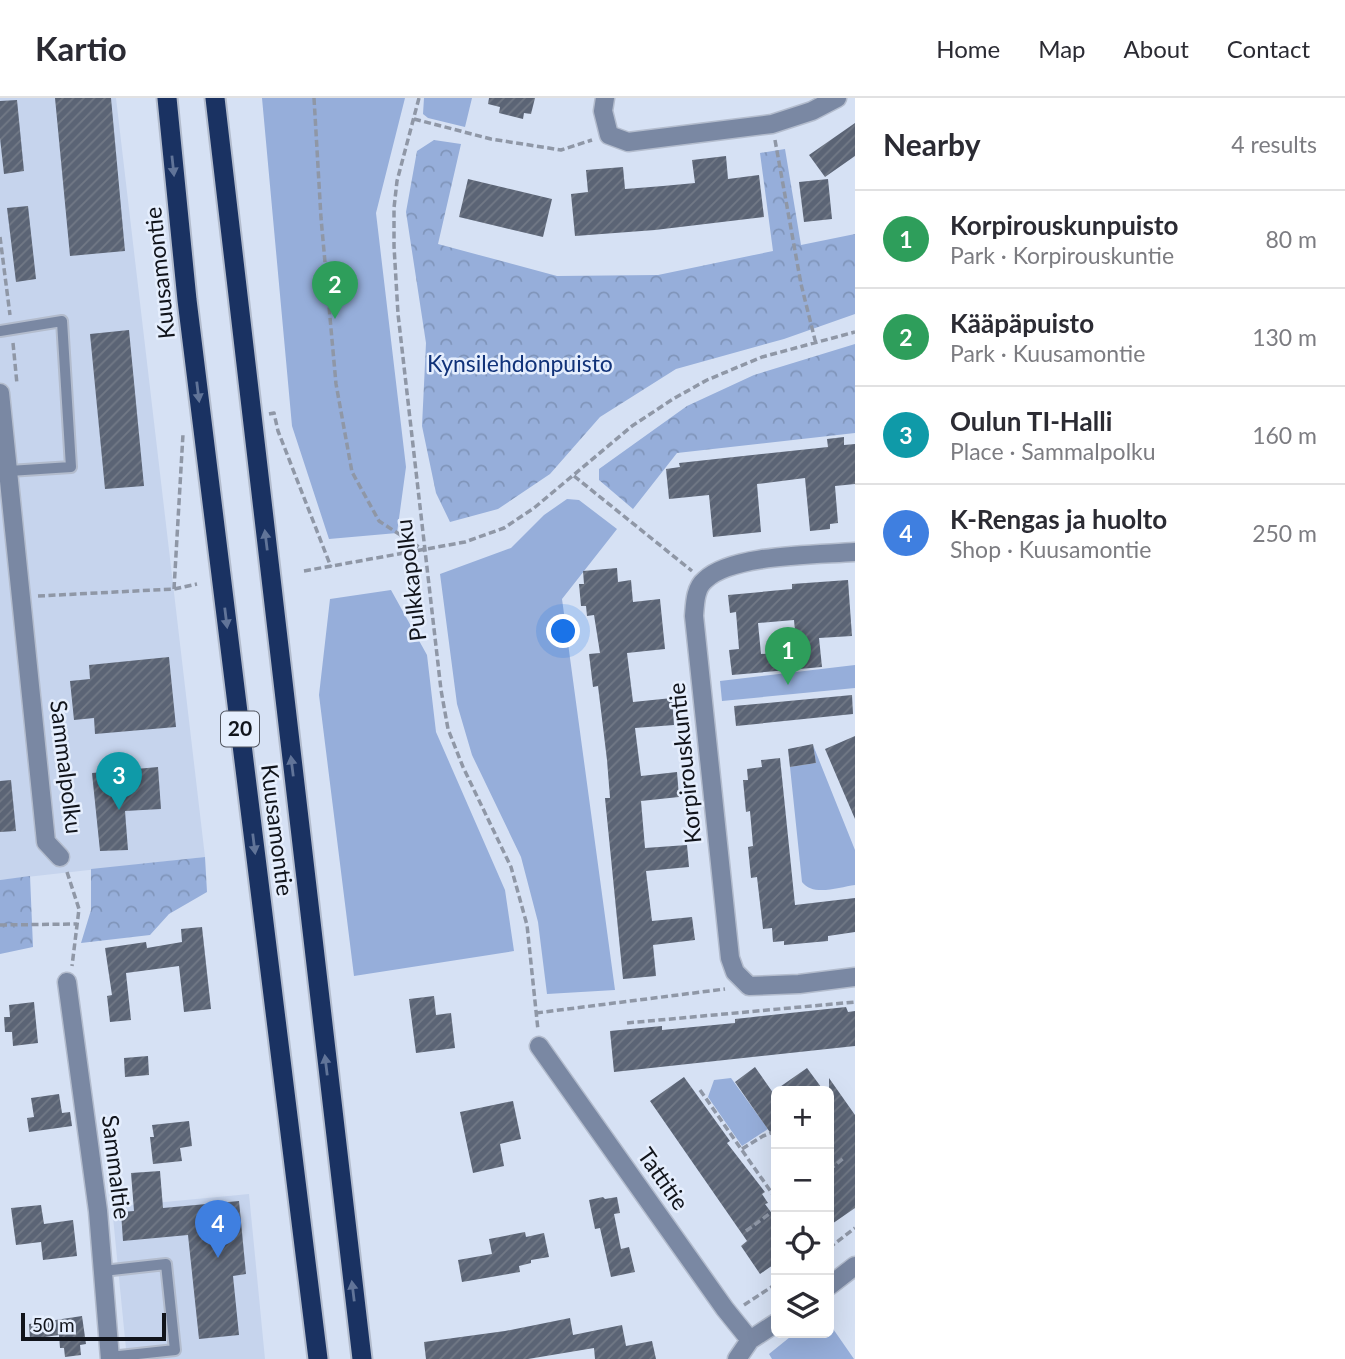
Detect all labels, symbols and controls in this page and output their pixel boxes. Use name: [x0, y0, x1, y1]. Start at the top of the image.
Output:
text: Kartio: [35, 28, 127, 68]
text: Home: [936, 34, 1000, 63]
text: Map: [1038, 34, 1086, 63]
text: About: [1124, 34, 1189, 63]
text: Contact: [1227, 34, 1310, 63]
text: Nearby: [883, 126, 981, 162]
text: 4 results: [1231, 130, 1317, 158]
one-way arrow: [168, 155, 179, 177]
street label: Kuusamontie: [138, 206, 180, 341]
text: Korpirouskunpuisto: [950, 209, 1178, 241]
text: 1: [899, 225, 913, 253]
text: 80 m: [1266, 225, 1317, 253]
text: Park · Korpirouskuntie: [950, 241, 1174, 269]
pin: 2: [312, 261, 358, 319]
text: Kääpäpuisto: [950, 307, 1094, 339]
text: 2: [899, 323, 913, 351]
text: 130 m: [1252, 323, 1317, 351]
text: Park · Kuusamontie: [950, 339, 1145, 367]
park label: Kynsilehdonpuisto: [427, 349, 613, 377]
one-way arrow: [193, 381, 204, 403]
text: Oulun TI-Halli: [950, 405, 1112, 437]
text: 3: [899, 421, 913, 449]
text: 160 m: [1252, 421, 1317, 449]
text: Place · Sammalpolku: [950, 437, 1156, 465]
text: K-Rengas ja huolto: [950, 503, 1167, 535]
street label: Pulkkapolku: [389, 518, 431, 643]
text: 4: [899, 519, 913, 547]
text: 250 m: [1252, 519, 1317, 547]
one-way arrow: [260, 529, 271, 551]
text: Shop · Kuusamontie: [950, 535, 1151, 563]
one-way arrow: [221, 607, 232, 629]
your location: [546, 614, 580, 648]
pin: 1: [765, 627, 811, 685]
street label: Korpirouskuntie: [662, 681, 706, 845]
street label: Sammalpolku: [45, 699, 89, 835]
road number: 20: [221, 712, 259, 746]
pin: 3: [96, 752, 142, 810]
one-way arrow: [286, 755, 297, 777]
street label: Kuusamontie: [256, 762, 300, 897]
one-way arrow: [249, 833, 260, 855]
one-way arrow: [321, 1054, 332, 1076]
map controls: [771, 1086, 834, 1338]
button: +: [771, 1086, 834, 1149]
street label: Sammaltie: [97, 1113, 137, 1221]
street label: Tattitie: [632, 1142, 695, 1215]
button: −: [771, 1149, 834, 1212]
pin: 4: [195, 1200, 241, 1258]
button: locate: [771, 1212, 834, 1275]
button: layers: [771, 1275, 834, 1338]
one-way arrow: [348, 1280, 359, 1302]
scale bar: [21, 1310, 166, 1342]
text: 50 m: [32, 1313, 75, 1336]

